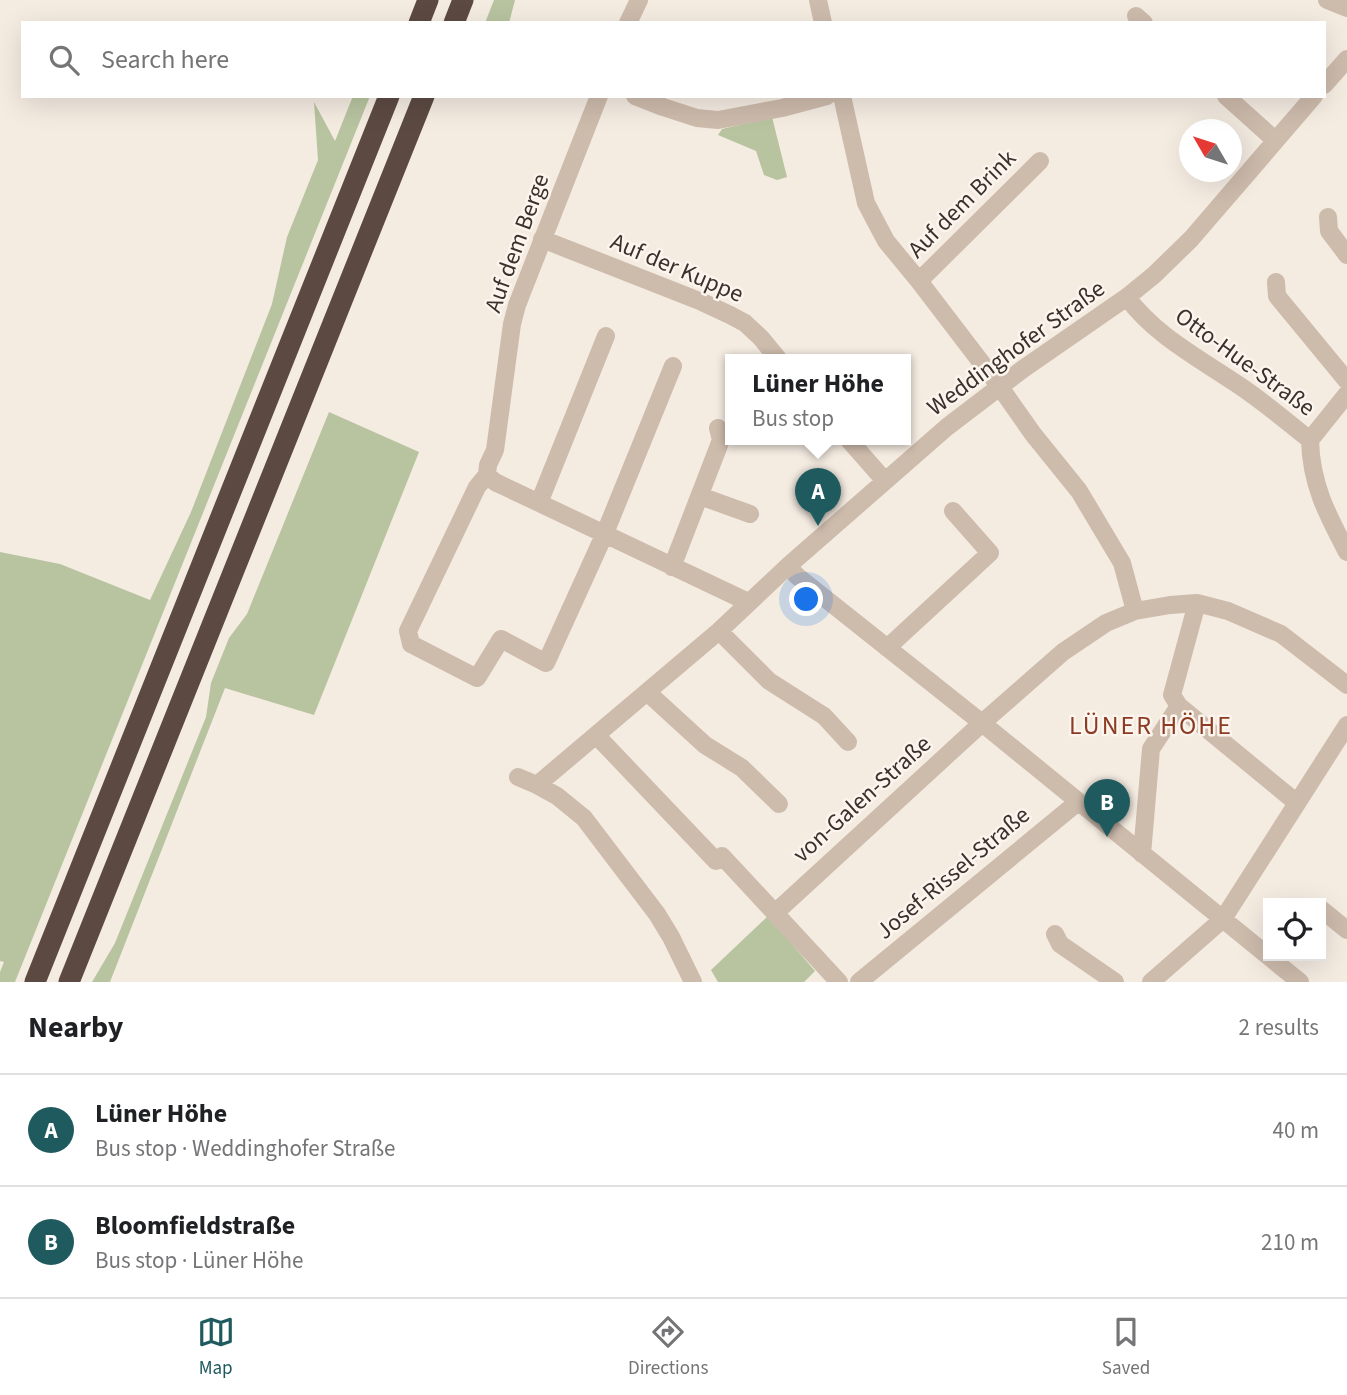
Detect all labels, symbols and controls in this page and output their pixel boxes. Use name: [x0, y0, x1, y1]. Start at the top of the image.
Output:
search box: [21, 21, 1326, 98]
icon: search: [45, 41, 83, 79]
text: Search here: [101, 41, 229, 78]
north arrow: [1179, 119, 1242, 182]
street label: Auf dem Brink: [900, 142, 1024, 266]
street label: Auf dem Berge: [476, 169, 558, 317]
street label: Auf der Kuppe: [605, 224, 749, 312]
street label: Weddinghofer Straße: [920, 271, 1112, 425]
street label: Otto-Hue-Straße: [1168, 299, 1322, 425]
popup: [725, 354, 911, 445]
text: Lüner Höhe: [752, 365, 884, 402]
text: Bus stop: [752, 402, 834, 435]
pin: A: [795, 468, 841, 526]
your location: [789, 582, 823, 616]
district label: LÜNER HÖHE: [1069, 707, 1233, 744]
street label: von-Galen-Straße: [785, 727, 939, 871]
pin: B: [1084, 779, 1130, 837]
street label: Josef-Rissel-Straße: [869, 798, 1037, 948]
map controls: [1263, 898, 1326, 961]
button: locate: [1263, 898, 1326, 961]
text: Nearby: [28, 1006, 123, 1049]
text: 2 results: [1239, 1011, 1319, 1044]
text: Lüner Höhe: [95, 1095, 227, 1132]
text: A: [44, 1114, 58, 1147]
text: 40 m: [1272, 1114, 1319, 1147]
text: Bus stop · Weddinghofer Straße: [95, 1132, 396, 1165]
text: Bloomfieldstraße: [95, 1207, 295, 1244]
text: B: [44, 1226, 58, 1259]
text: 210 m: [1261, 1226, 1319, 1259]
text: Bus stop · Lüner Höhe: [95, 1244, 303, 1277]
tab: Map: [197, 1313, 235, 1382]
tab: Directions: [628, 1313, 708, 1382]
tab: Saved: [1102, 1313, 1150, 1382]

